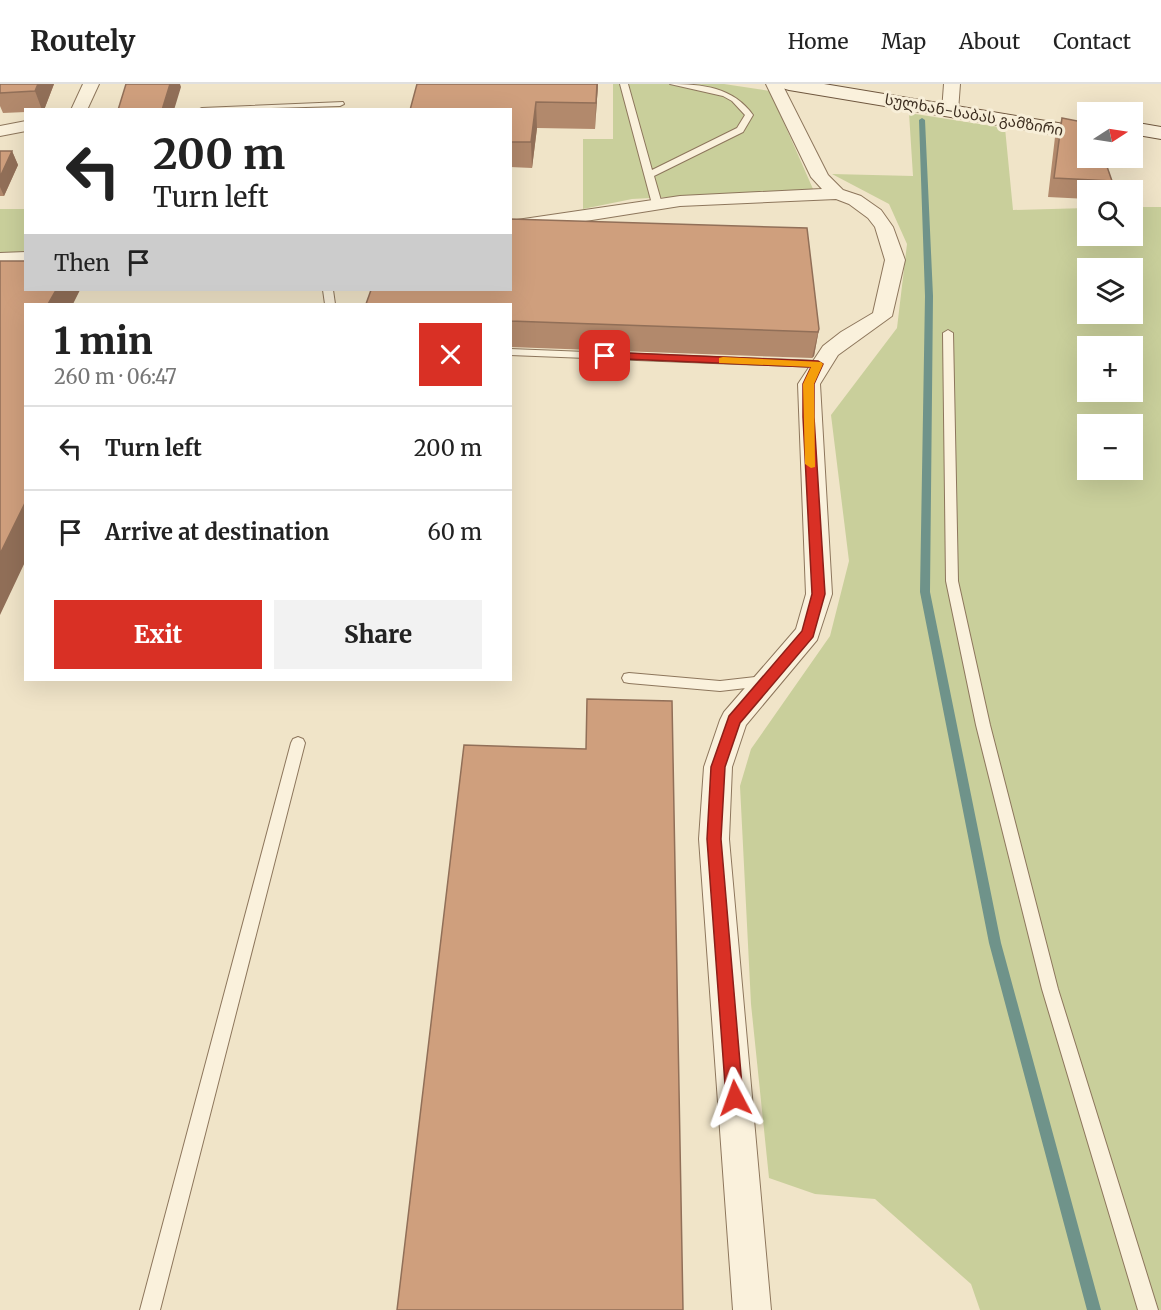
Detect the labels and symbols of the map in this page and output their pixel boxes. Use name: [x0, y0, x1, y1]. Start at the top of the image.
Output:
street label: სულხან-საბას გამზირი: [883, 89, 1065, 140]
north arrow: [1077, 102, 1143, 168]
pin: [579, 330, 630, 381]
position arrow: [703, 1066, 767, 1130]

